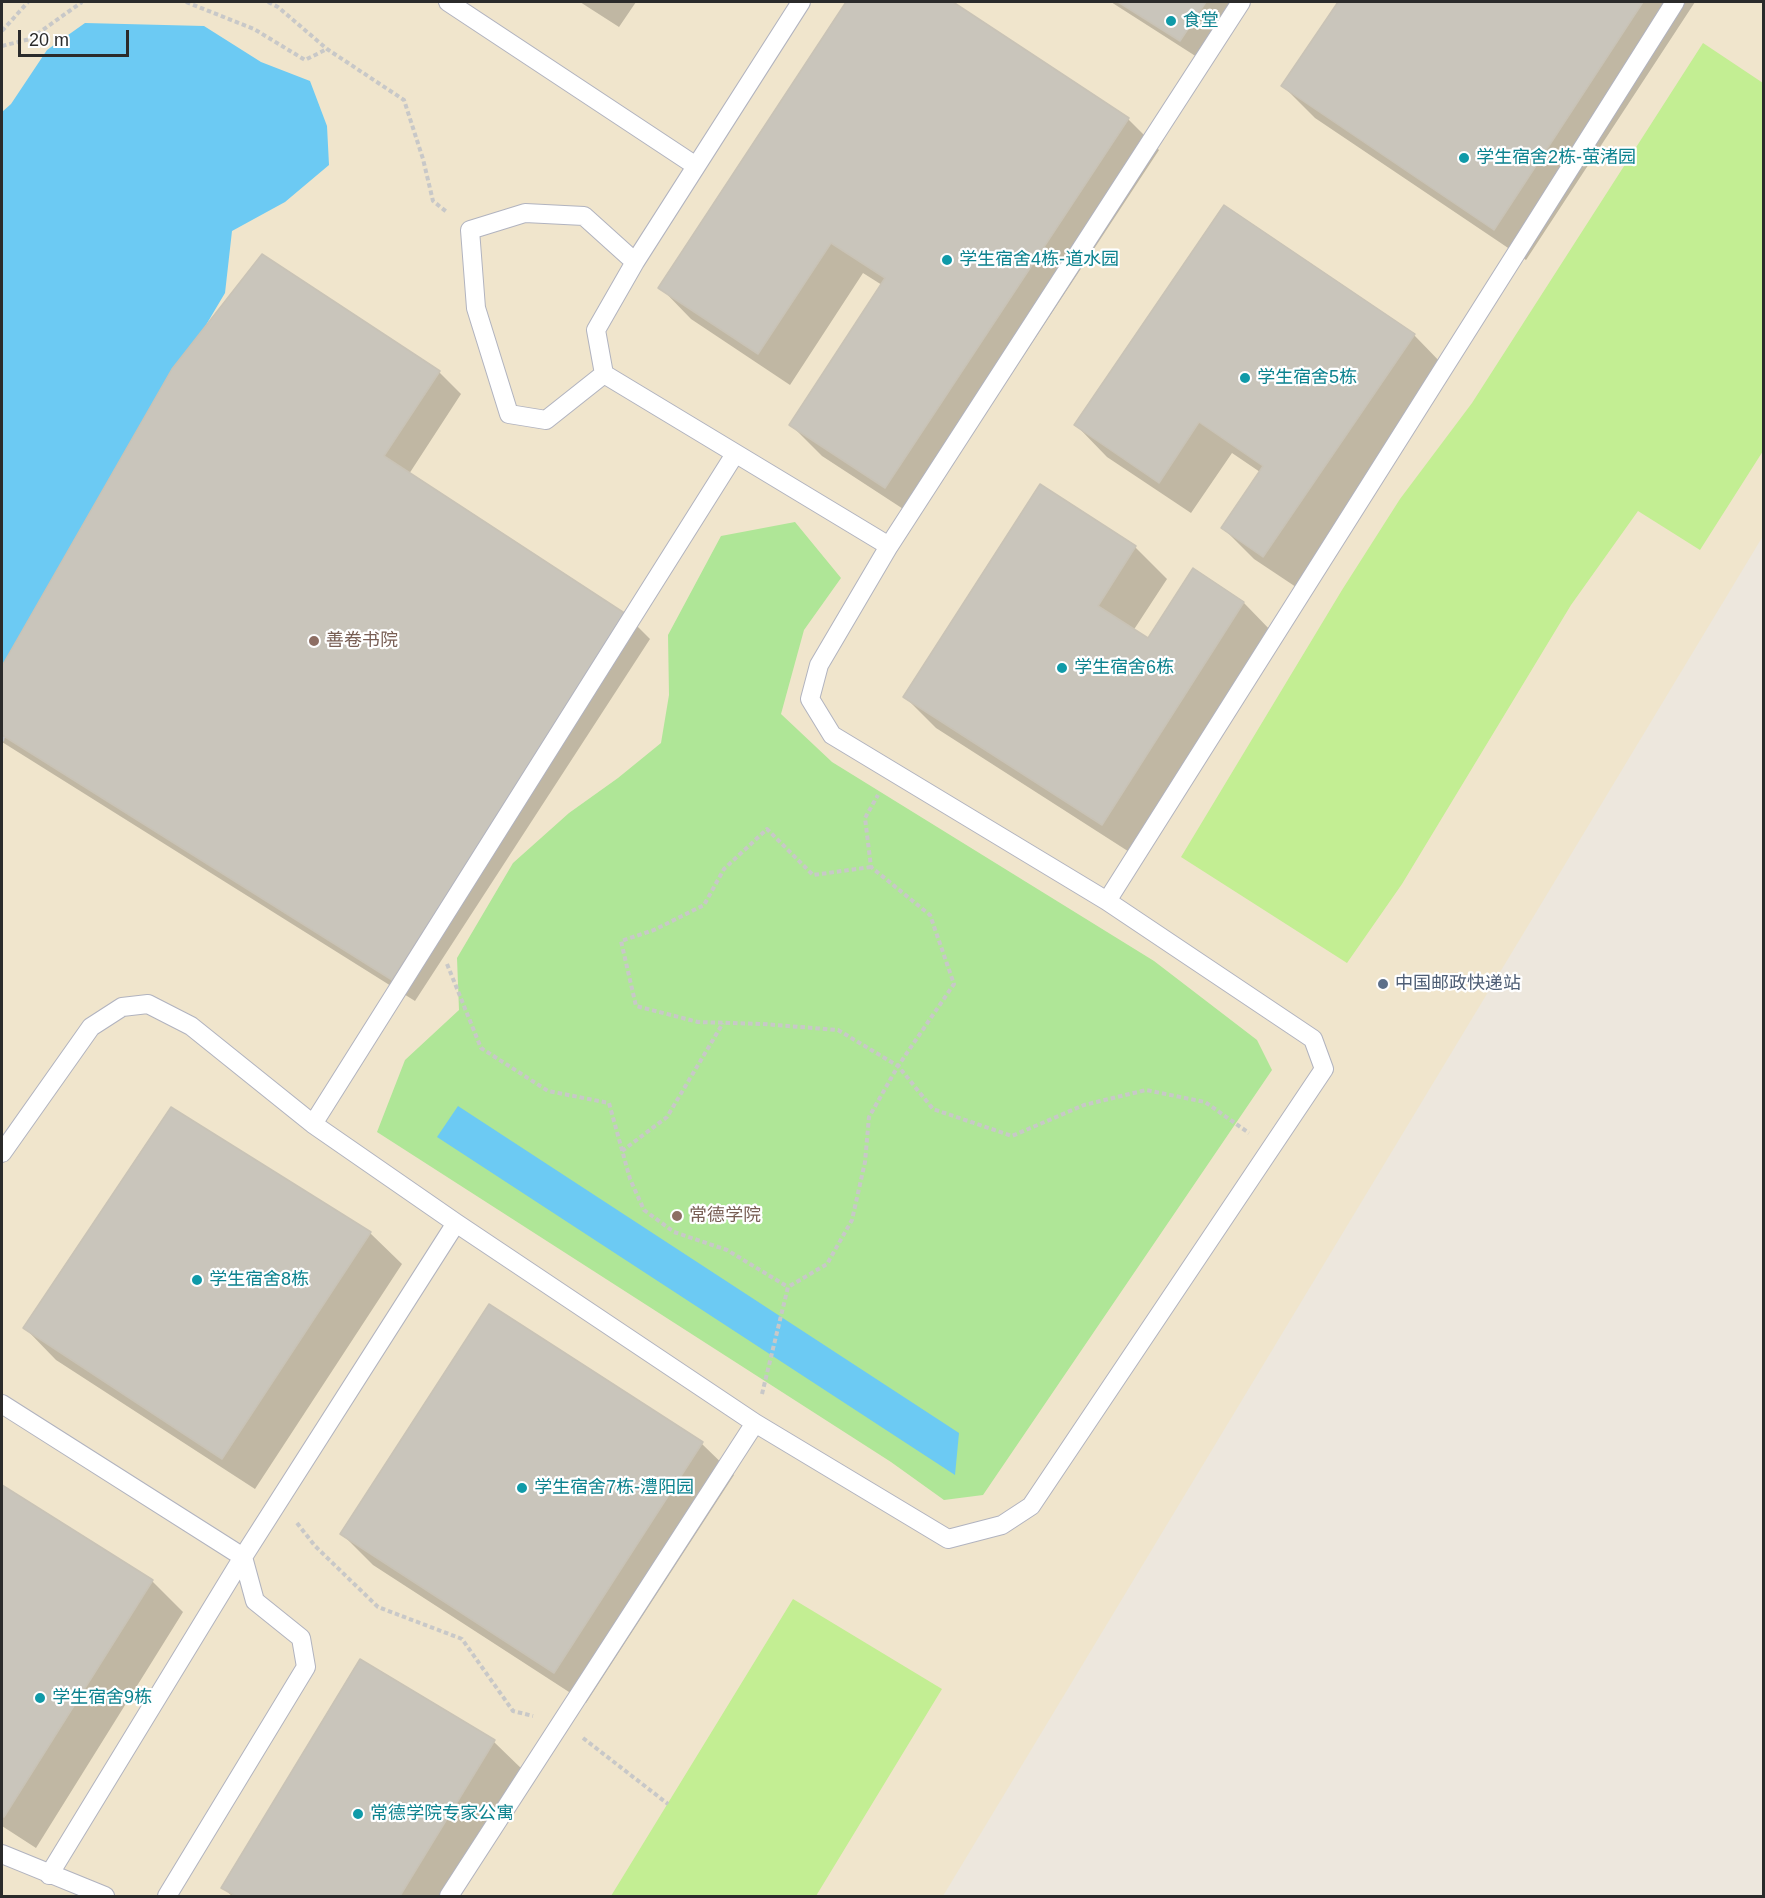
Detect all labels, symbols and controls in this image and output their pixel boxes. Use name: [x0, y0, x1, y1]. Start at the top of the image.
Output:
place label: 食堂: [1183, 10, 1219, 32]
marker: 食堂: [1164, 14, 1178, 28]
scale bar: [21, 18, 132, 56]
text: 20 m: [29, 30, 69, 50]
place label: 学生宿舍2栋-萤渚园: [1476, 147, 1636, 169]
marker: 学生宿舍2栋-萤渚园: [1457, 151, 1471, 165]
place label: 学生宿舍4栋-道水园: [959, 249, 1119, 271]
marker: 学生宿舍4栋-道水园: [940, 253, 954, 267]
place label: 学生宿舍5栋: [1257, 367, 1357, 389]
marker: 学生宿舍5栋: [1238, 371, 1252, 385]
place label: 善卷书院: [326, 630, 398, 652]
marker: 善卷书院: [307, 634, 321, 648]
place label: 学生宿舍6栋: [1074, 657, 1174, 679]
marker: 学生宿舍6栋: [1055, 661, 1069, 675]
place label: 中国邮政快递站: [1395, 973, 1521, 995]
marker: 中国邮政快递站: [1376, 977, 1390, 991]
place label: 常德学院: [689, 1205, 761, 1227]
marker: 常德学院: [670, 1209, 684, 1223]
place label: 学生宿舍8栋: [209, 1269, 309, 1291]
marker: 学生宿舍8栋: [190, 1273, 204, 1287]
place label: 学生宿舍7栋-澧阳园: [534, 1477, 694, 1499]
marker: 学生宿舍7栋-澧阳园: [515, 1481, 529, 1495]
place label: 学生宿舍9栋: [52, 1687, 152, 1709]
marker: 学生宿舍9栋: [33, 1691, 47, 1705]
place label: 常德学院专家公寓: [370, 1803, 514, 1825]
marker: 常德学院专家公寓: [351, 1807, 365, 1821]

